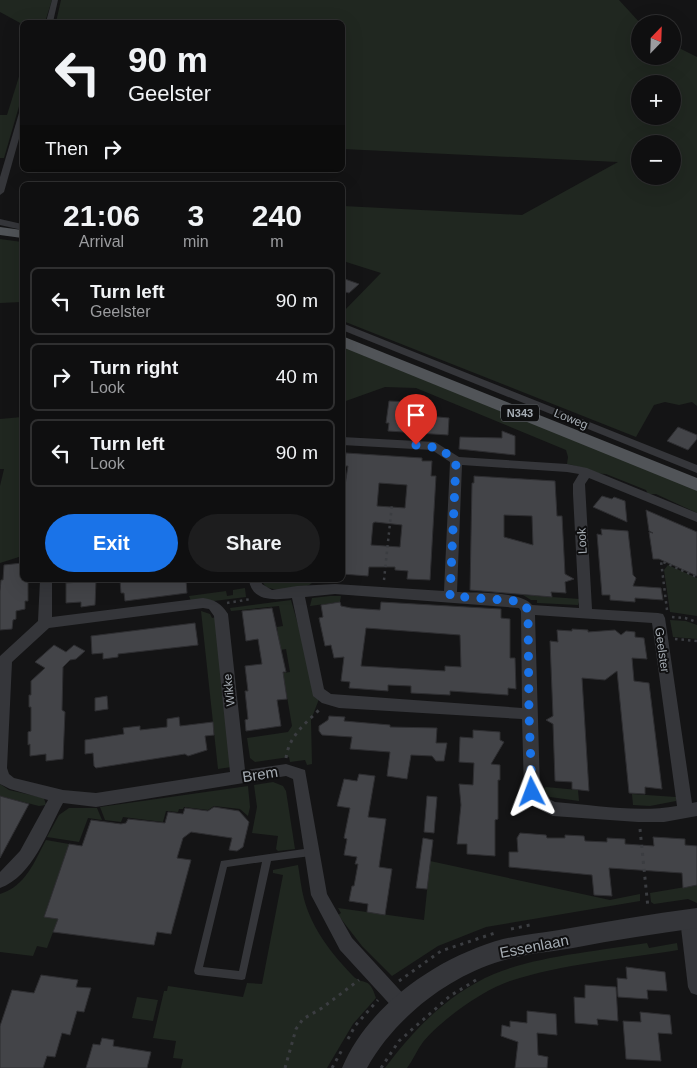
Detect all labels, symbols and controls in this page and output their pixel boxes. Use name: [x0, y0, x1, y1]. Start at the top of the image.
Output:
north arrow: [631, 15, 681, 65]
map controls: [631, 15, 681, 185]
icon: left: [45, 40, 110, 105]
text: 90 m: [128, 40, 208, 79]
button: +: [631, 75, 681, 125]
text: Geelster: [128, 81, 211, 106]
icon: right: [98, 135, 126, 163]
button: −: [631, 135, 681, 185]
text: Then: [45, 138, 88, 159]
text: 21:06: [63, 199, 140, 232]
text: 3: [187, 199, 204, 232]
text: 240: [252, 199, 302, 232]
text: Arrival: [79, 233, 124, 250]
text: min: [183, 233, 209, 250]
text: m: [270, 233, 283, 250]
text: Turn left: [90, 281, 165, 302]
icon: left: [47, 287, 75, 315]
text: 90 m: [276, 290, 318, 311]
text: Geelster: [90, 303, 150, 320]
text: Turn right: [90, 357, 178, 378]
icon: right: [47, 363, 75, 391]
text: 40 m: [276, 366, 318, 387]
text: Look: [90, 379, 125, 396]
pin: [395, 394, 437, 445]
icon: arrive: [402, 401, 430, 429]
road number: N343: [501, 404, 539, 422]
street label: Loweg: [552, 406, 590, 432]
text: Turn left: [90, 433, 165, 454]
icon: left: [47, 439, 75, 467]
text: 90 m: [276, 442, 318, 463]
text: Look: [90, 455, 125, 472]
button: Exit: [45, 514, 178, 572]
button: Share: [188, 514, 320, 572]
street label: Look: [574, 527, 590, 554]
street label: Geelster: [652, 627, 672, 673]
street label: Wikke: [220, 673, 238, 707]
street label: Brem: [241, 763, 279, 785]
position arrow: [505, 765, 557, 817]
street label: Essenlaan: [498, 931, 570, 961]

